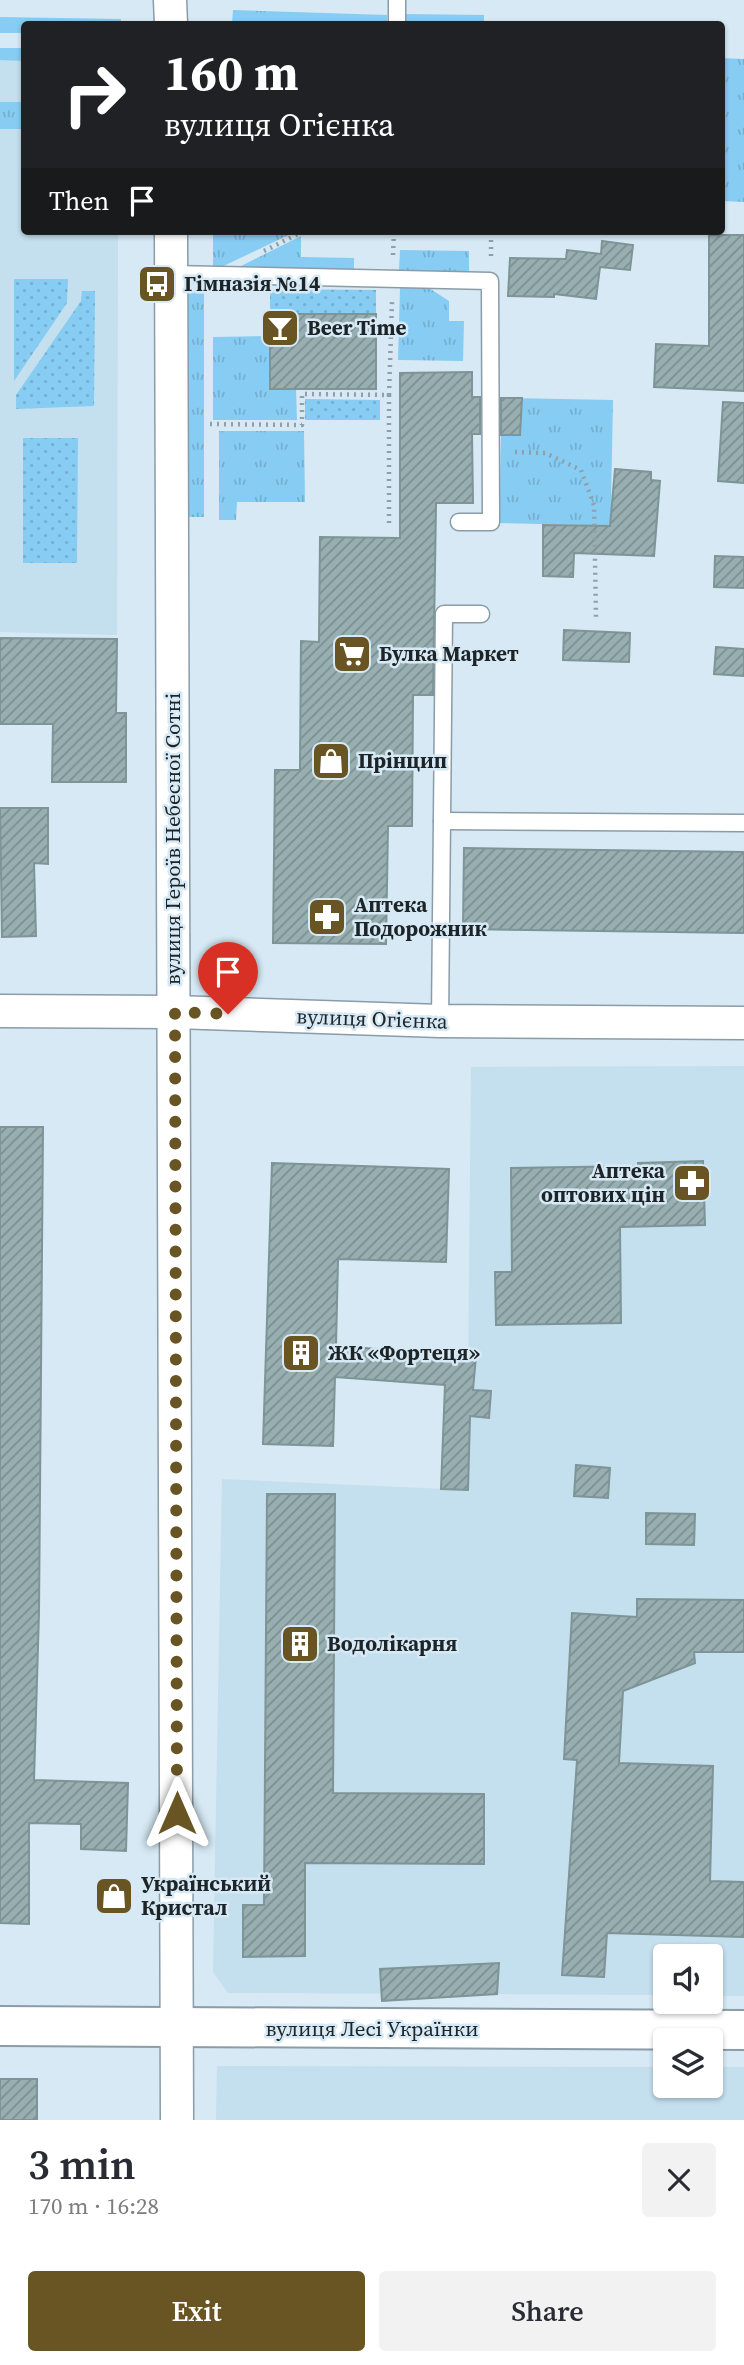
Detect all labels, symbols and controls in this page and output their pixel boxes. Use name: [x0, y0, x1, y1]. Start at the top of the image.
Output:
text: 160 m: [164, 39, 299, 106]
icon: right: [49, 49, 140, 140]
text: вулиця Огієнка: [164, 103, 395, 147]
icon: arrive: [123, 182, 161, 220]
text: Then: [49, 183, 109, 219]
bus stop icon: Гімназія №14: [136, 263, 178, 305]
place label: Гімназія №14: [184, 269, 320, 298]
bar icon: Beer Time: [259, 307, 301, 349]
place label: Beer Time: [307, 313, 407, 342]
supermarket icon: Булка Маркет: [331, 633, 373, 675]
place label: Булка Маркет: [379, 639, 519, 668]
street label: вулиця Героїв Небесної Сотні: [158, 693, 187, 985]
shop icon: Прінцип: [310, 740, 352, 782]
place label: Прінцип: [358, 746, 447, 775]
place label: Аптека Подорожник: [354, 890, 487, 943]
pharmacy icon: Аптека Подорожник: [306, 896, 348, 938]
pin: [198, 942, 258, 1014]
icon: arrive: [209, 953, 247, 991]
street label: вулиця Огієнка: [296, 1001, 448, 1036]
place label: Аптека оптових цін: [541, 1156, 666, 1209]
pharmacy icon: Аптека оптових цін: [671, 1162, 713, 1204]
building icon: ЖК «Фортеця»: [280, 1332, 322, 1374]
place label: ЖК «Фортеця»: [328, 1338, 480, 1367]
building icon: Водолікарня: [279, 1623, 321, 1665]
place label: Водолікарня: [327, 1629, 457, 1658]
position arrow: [140, 1776, 214, 1850]
place label: Український Кристал: [141, 1869, 271, 1922]
shop icon: Український Кристал: [93, 1875, 135, 1917]
map controls: [653, 1944, 723, 2098]
button: sound: [653, 1944, 723, 2014]
street label: вулиця Лесі Українки: [265, 2014, 479, 2043]
button: layers: [653, 2028, 723, 2098]
text: 3 min: [28, 2135, 136, 2193]
button: close: [642, 2143, 716, 2217]
text: 170 m · 16:28: [28, 2190, 159, 2222]
button: Exit: [28, 2271, 365, 2351]
button: Share: [379, 2271, 716, 2351]

